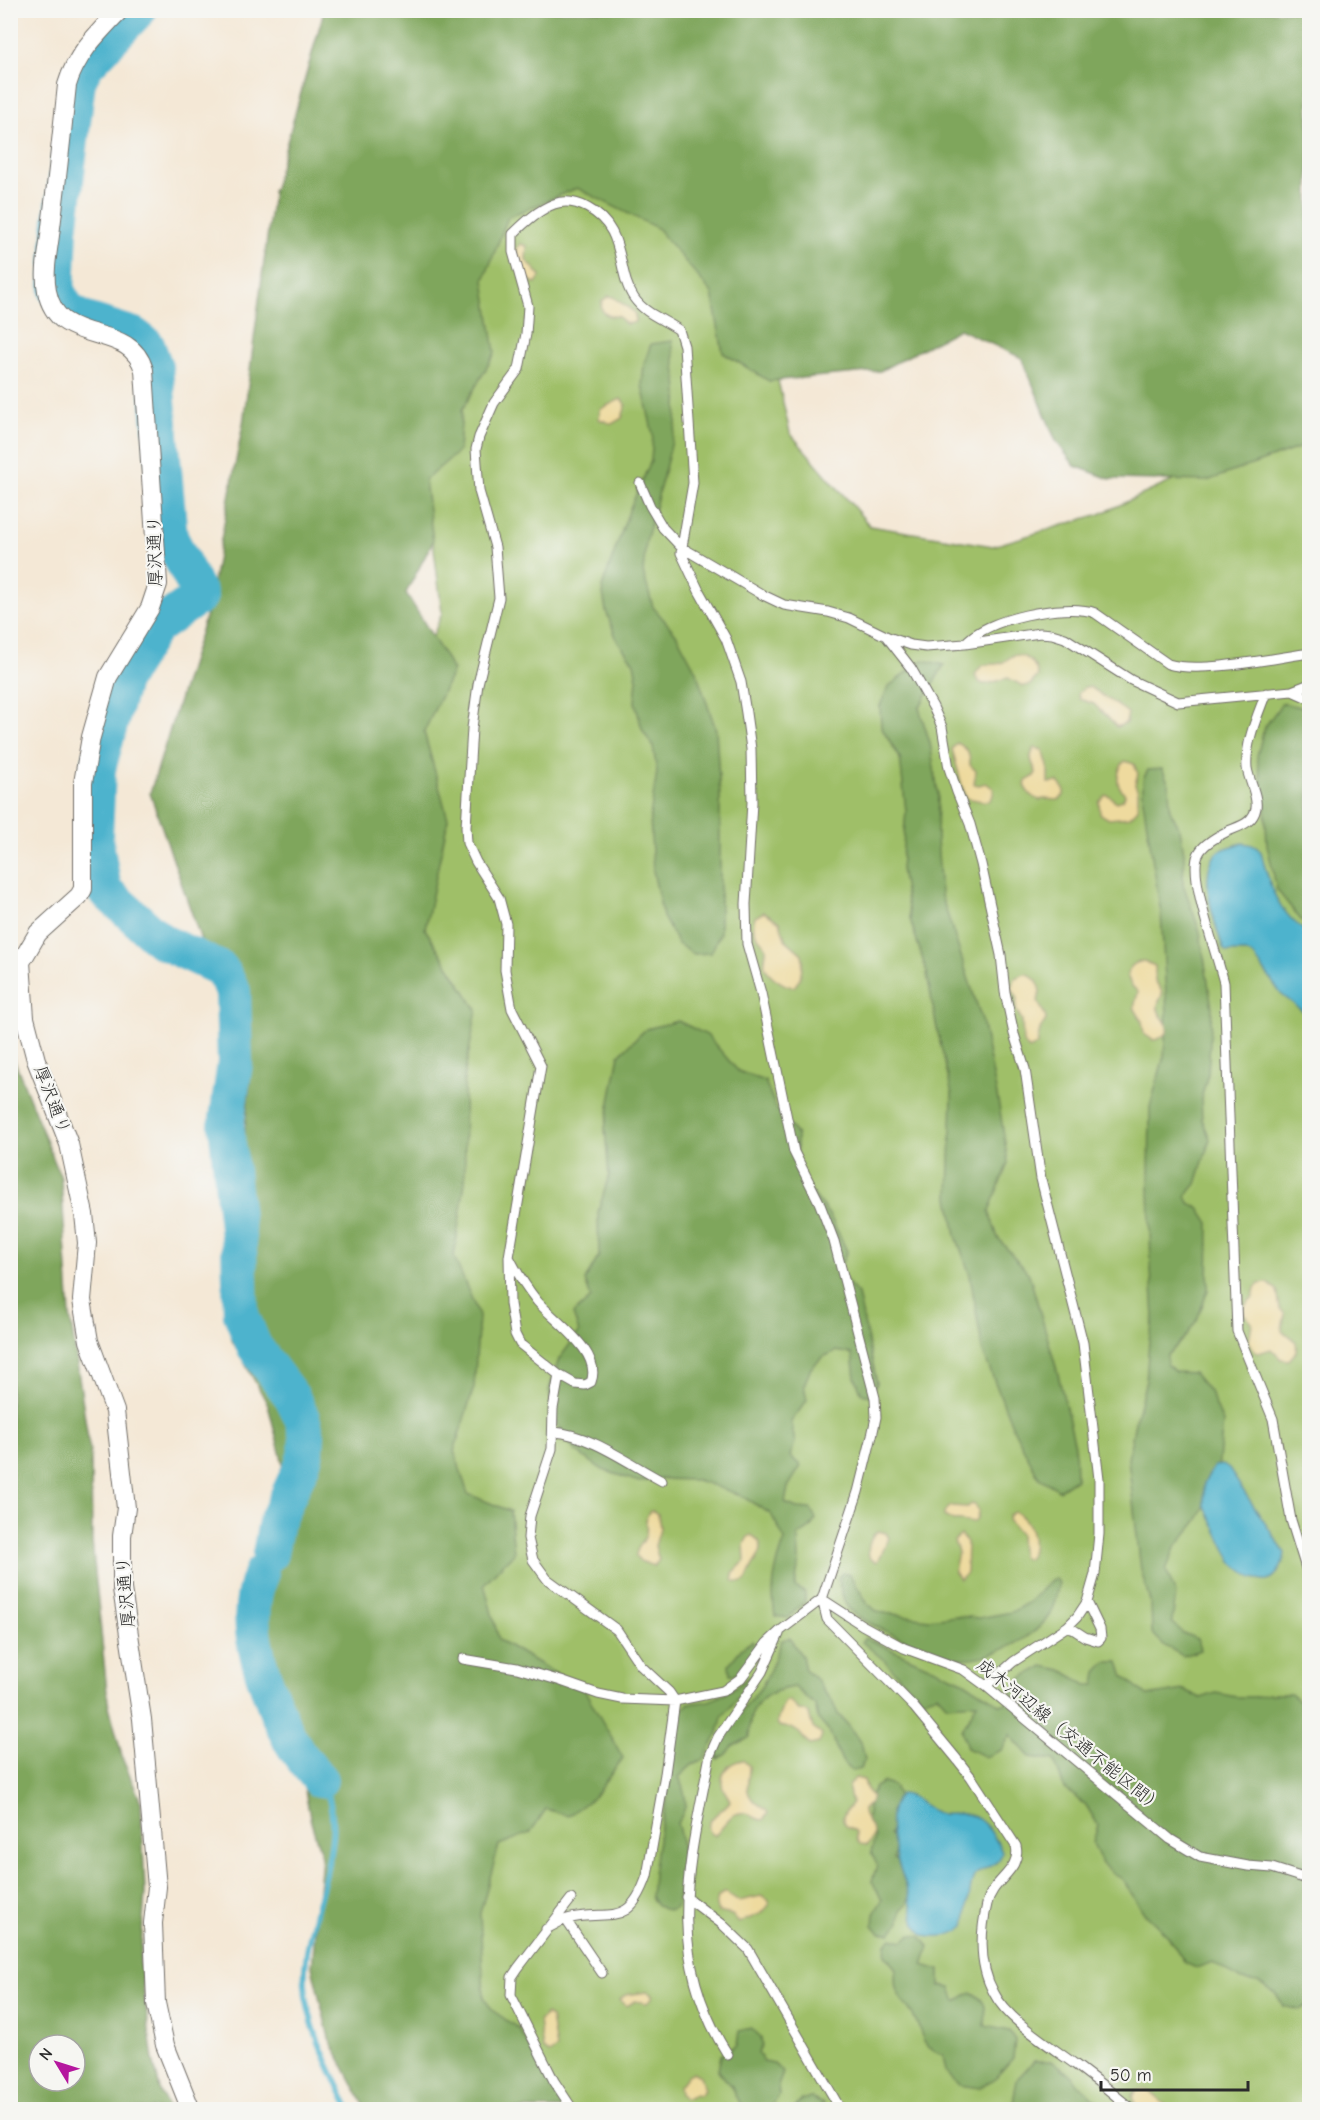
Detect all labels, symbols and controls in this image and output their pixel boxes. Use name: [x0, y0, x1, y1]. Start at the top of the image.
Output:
street label: 厚沢通り: [144, 515, 166, 587]
street label: 厚沢通り: [29, 1063, 75, 1137]
street label: 厚沢通り: [112, 1555, 140, 1629]
street label: 成木河辺線（交通不能区間）: [972, 1654, 1168, 1818]
north arrow: [27, 2033, 87, 2093]
text: N: [36, 2045, 56, 2064]
scale bar: [1101, 2054, 1248, 2092]
text: 50 m: [1110, 2065, 1152, 2086]

